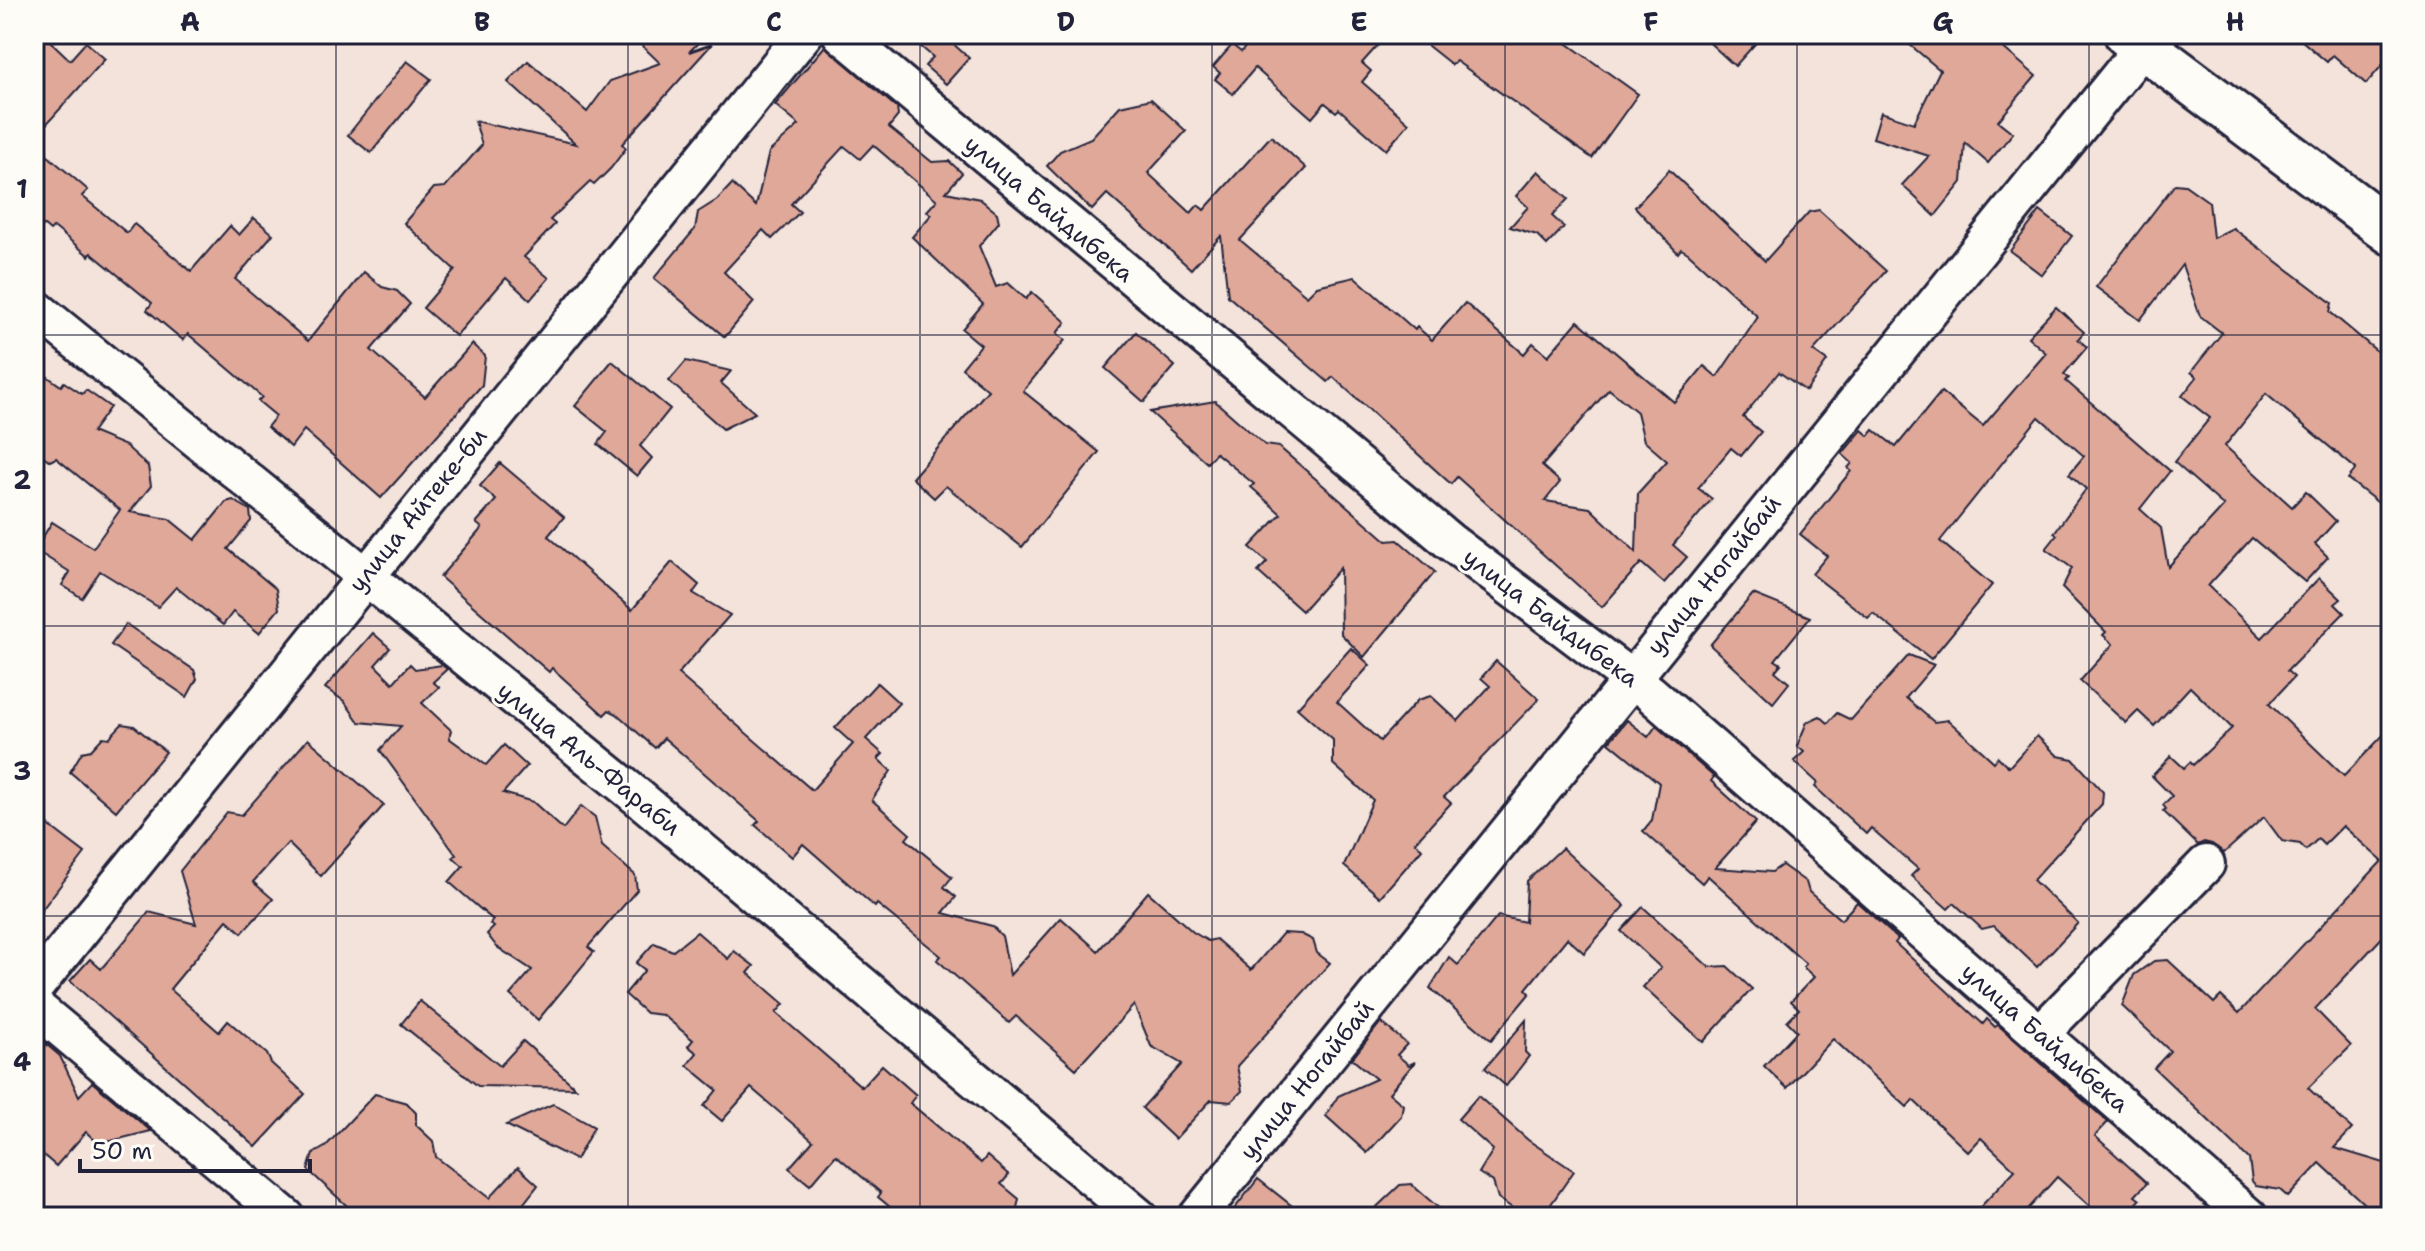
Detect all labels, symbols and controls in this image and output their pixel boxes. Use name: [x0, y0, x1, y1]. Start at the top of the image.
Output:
text: A: [180, 4, 200, 39]
text: B: [474, 4, 490, 39]
text: C: [766, 4, 782, 39]
text: D: [1057, 4, 1075, 39]
text: E: [1350, 4, 1368, 39]
text: F: [1643, 4, 1659, 39]
text: G: [1933, 4, 1954, 39]
text: H: [2226, 4, 2244, 39]
street label: улица Байдибека: [957, 128, 1141, 290]
text: 1: [16, 171, 28, 206]
street label: улица Айтеке-би: [342, 421, 494, 599]
text: 2: [13, 462, 31, 497]
street label: улица Ногайбай: [1640, 488, 1788, 662]
street label: улица Байдибека: [1457, 541, 1646, 695]
street label: улица Аль-Фараби: [490, 675, 688, 843]
text: 3: [13, 753, 31, 788]
street label: улица Байдибека: [1954, 956, 2136, 1120]
street label: улица Ногайбай: [1233, 993, 1381, 1167]
text: 4: [13, 1044, 31, 1079]
scale bar: [80, 1123, 310, 1173]
text: 50 m: [92, 1135, 152, 1167]

